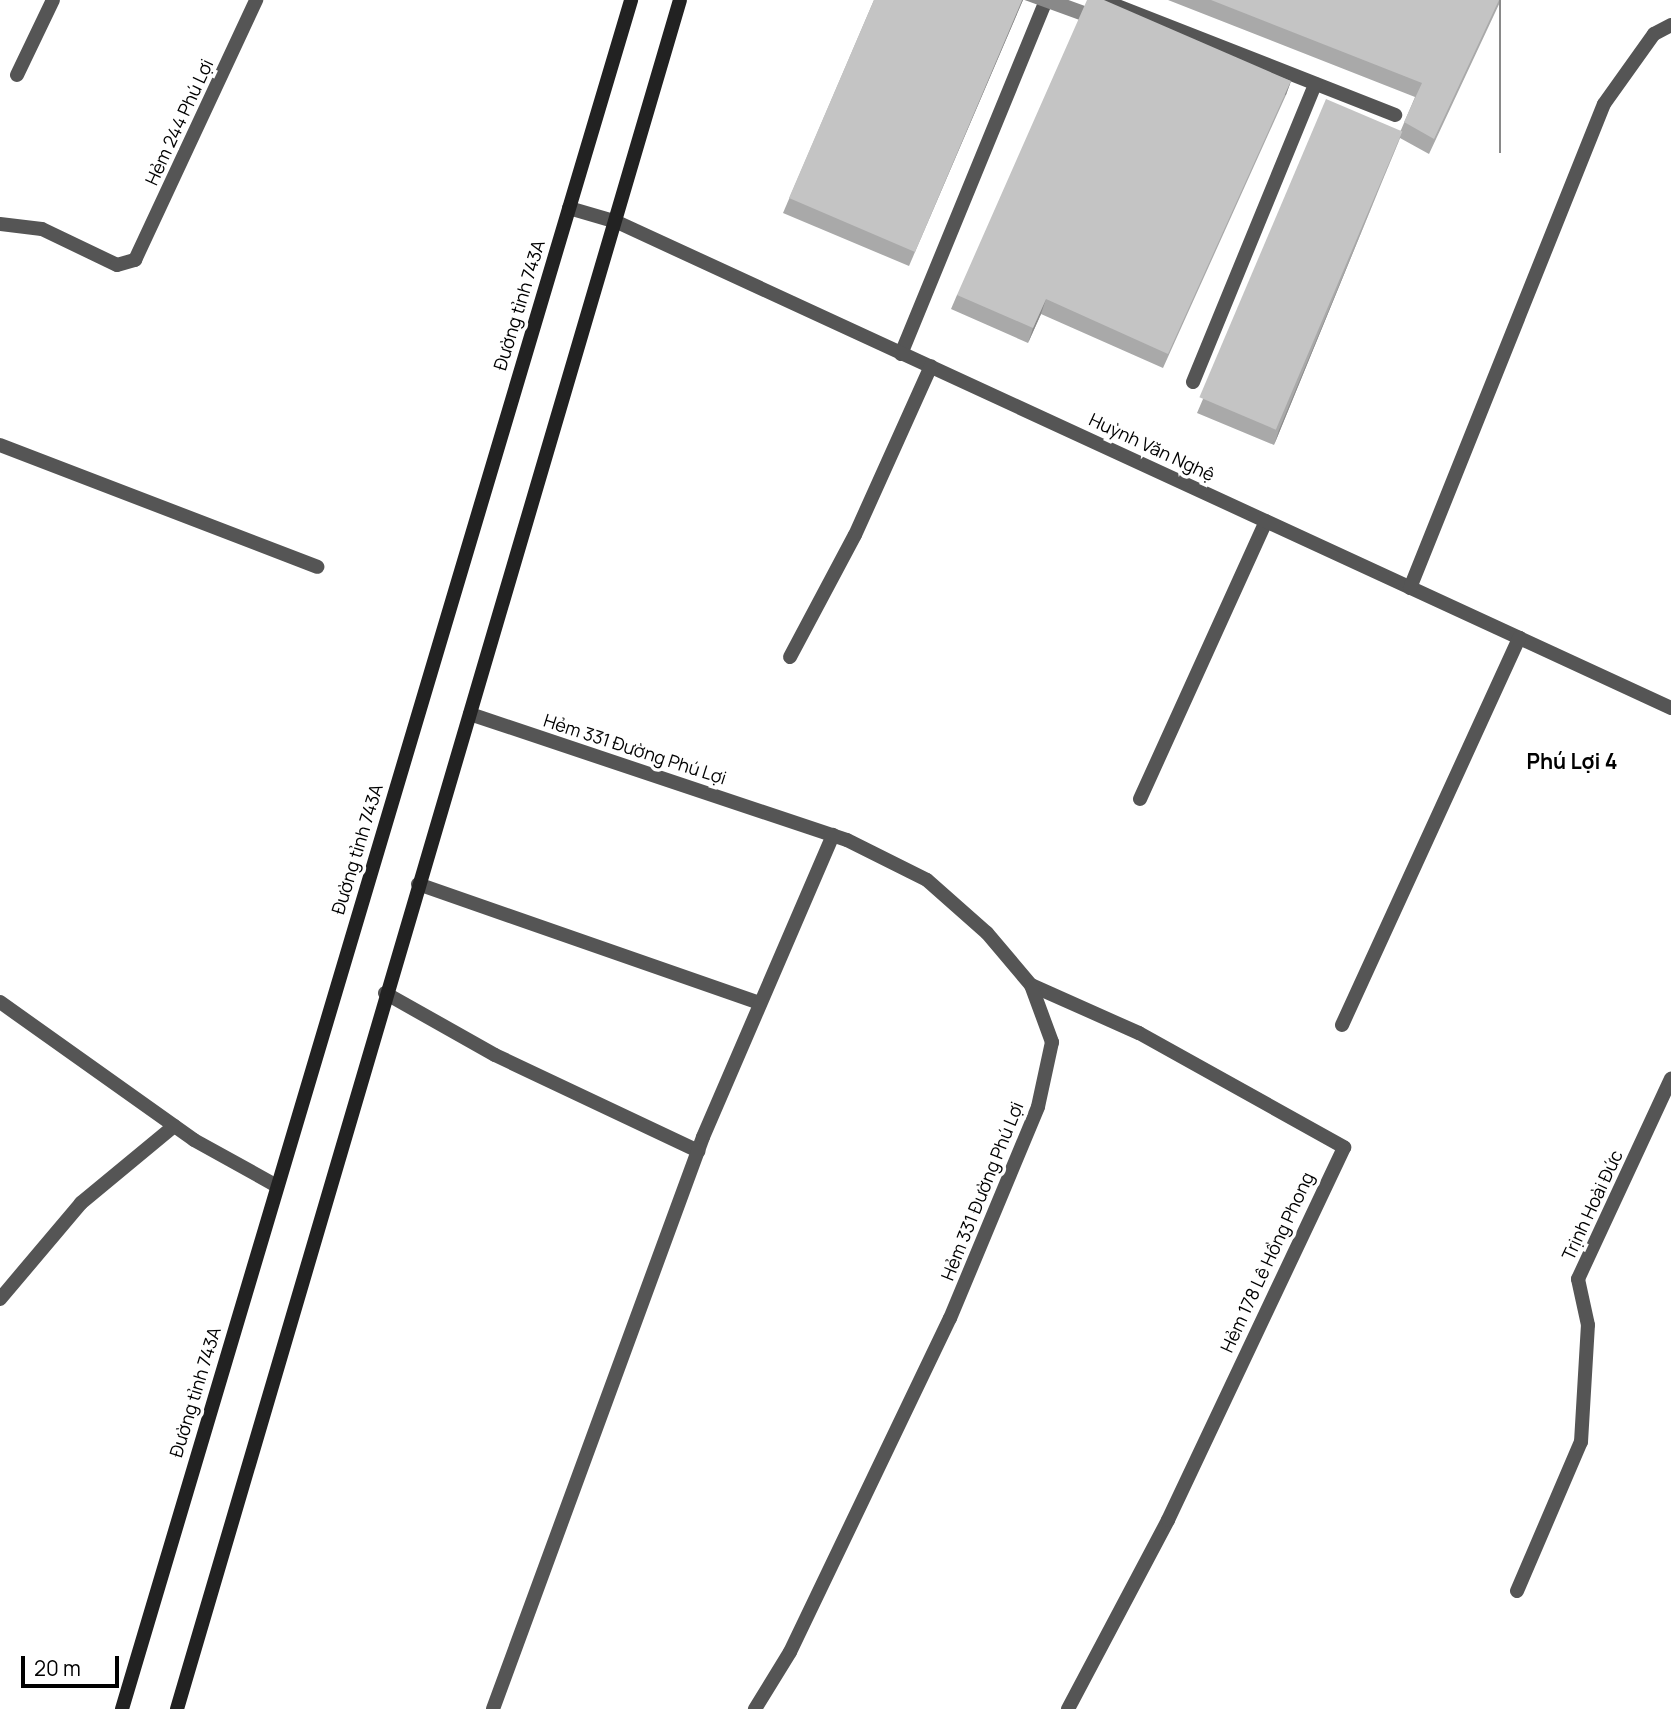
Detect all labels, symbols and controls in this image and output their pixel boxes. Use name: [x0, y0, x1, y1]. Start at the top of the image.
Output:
street label: Hẻm 244 Phú Lợi: [140, 56, 218, 188]
street label: Đường tỉnh 743A: [489, 237, 549, 373]
street label: Huỳnh Văn Nghệ: [1086, 408, 1218, 486]
street label: Hẻm 331 Đường Phú Lợi: [541, 709, 729, 789]
district label: Phú Lợi 4: [1527, 748, 1617, 774]
street label: Đường tỉnh 743A: [327, 781, 387, 917]
street label: Hẻm 331 Đường Phú Lợi: [936, 1099, 1028, 1283]
street label: Trịnh Hoài Đức: [1557, 1147, 1627, 1263]
street label: Hẻm 178 Lê Hồng Phong: [1216, 1168, 1318, 1356]
street label: Đường tỉnh 743A: [165, 1324, 225, 1460]
scale bar: [24, 1642, 122, 1686]
text: 20 m: [34, 1654, 81, 1682]

